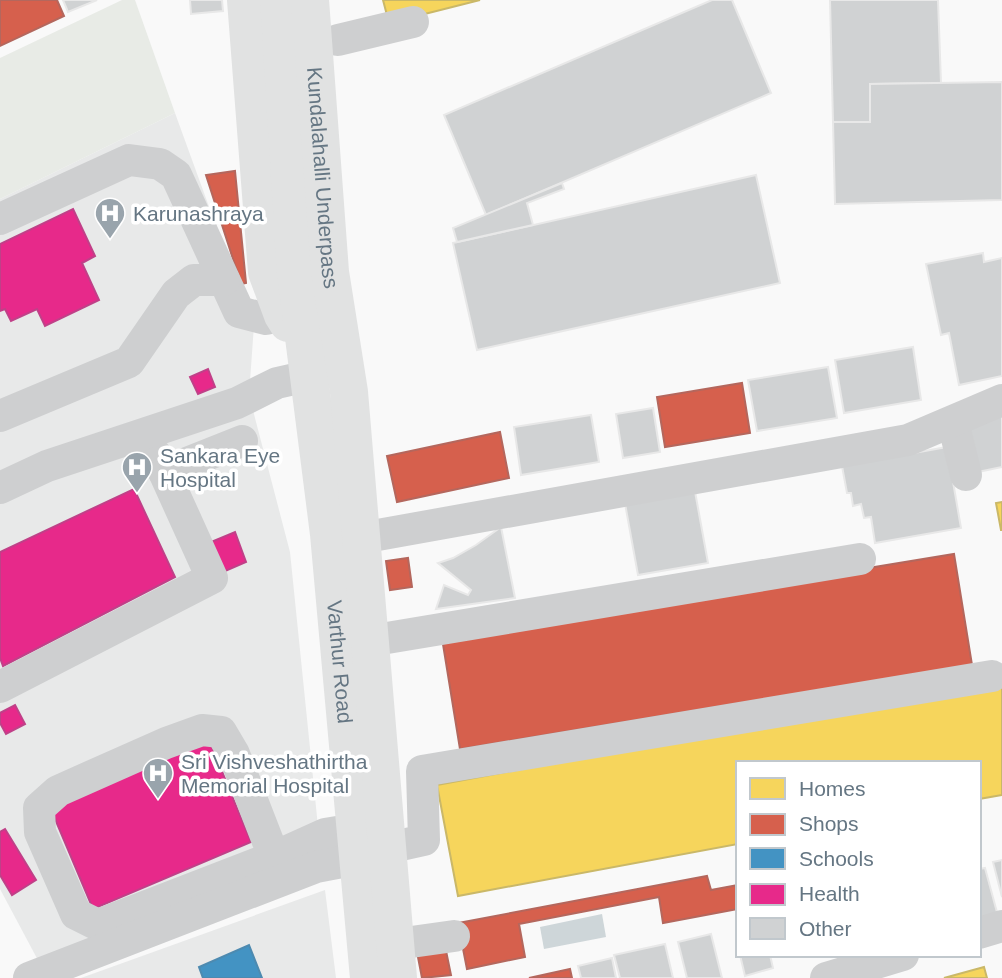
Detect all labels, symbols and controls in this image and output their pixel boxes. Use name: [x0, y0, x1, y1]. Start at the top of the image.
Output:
street label: Kundalahalli Underpass: [303, 66, 344, 290]
hospital icon: Karunashraya: [93, 196, 127, 240]
place label: Karunashraya: [133, 202, 264, 225]
place label: Sankara Eye Hospital: [160, 444, 280, 491]
hospital icon: Sankara Eye Hospital: [120, 450, 154, 494]
street label: Varthur Road: [324, 599, 358, 724]
place label: Sri Vishveshathirtha Memorial Hospital: [181, 750, 368, 797]
hospital icon: Sri Vishveshathirtha Memorial Hospital: [141, 756, 175, 800]
legend: [736, 761, 981, 957]
text: Homes: [799, 777, 866, 800]
text: Shops: [799, 812, 859, 835]
text: Schools: [799, 847, 874, 870]
text: Health: [799, 882, 860, 905]
text: Other: [799, 917, 852, 940]

